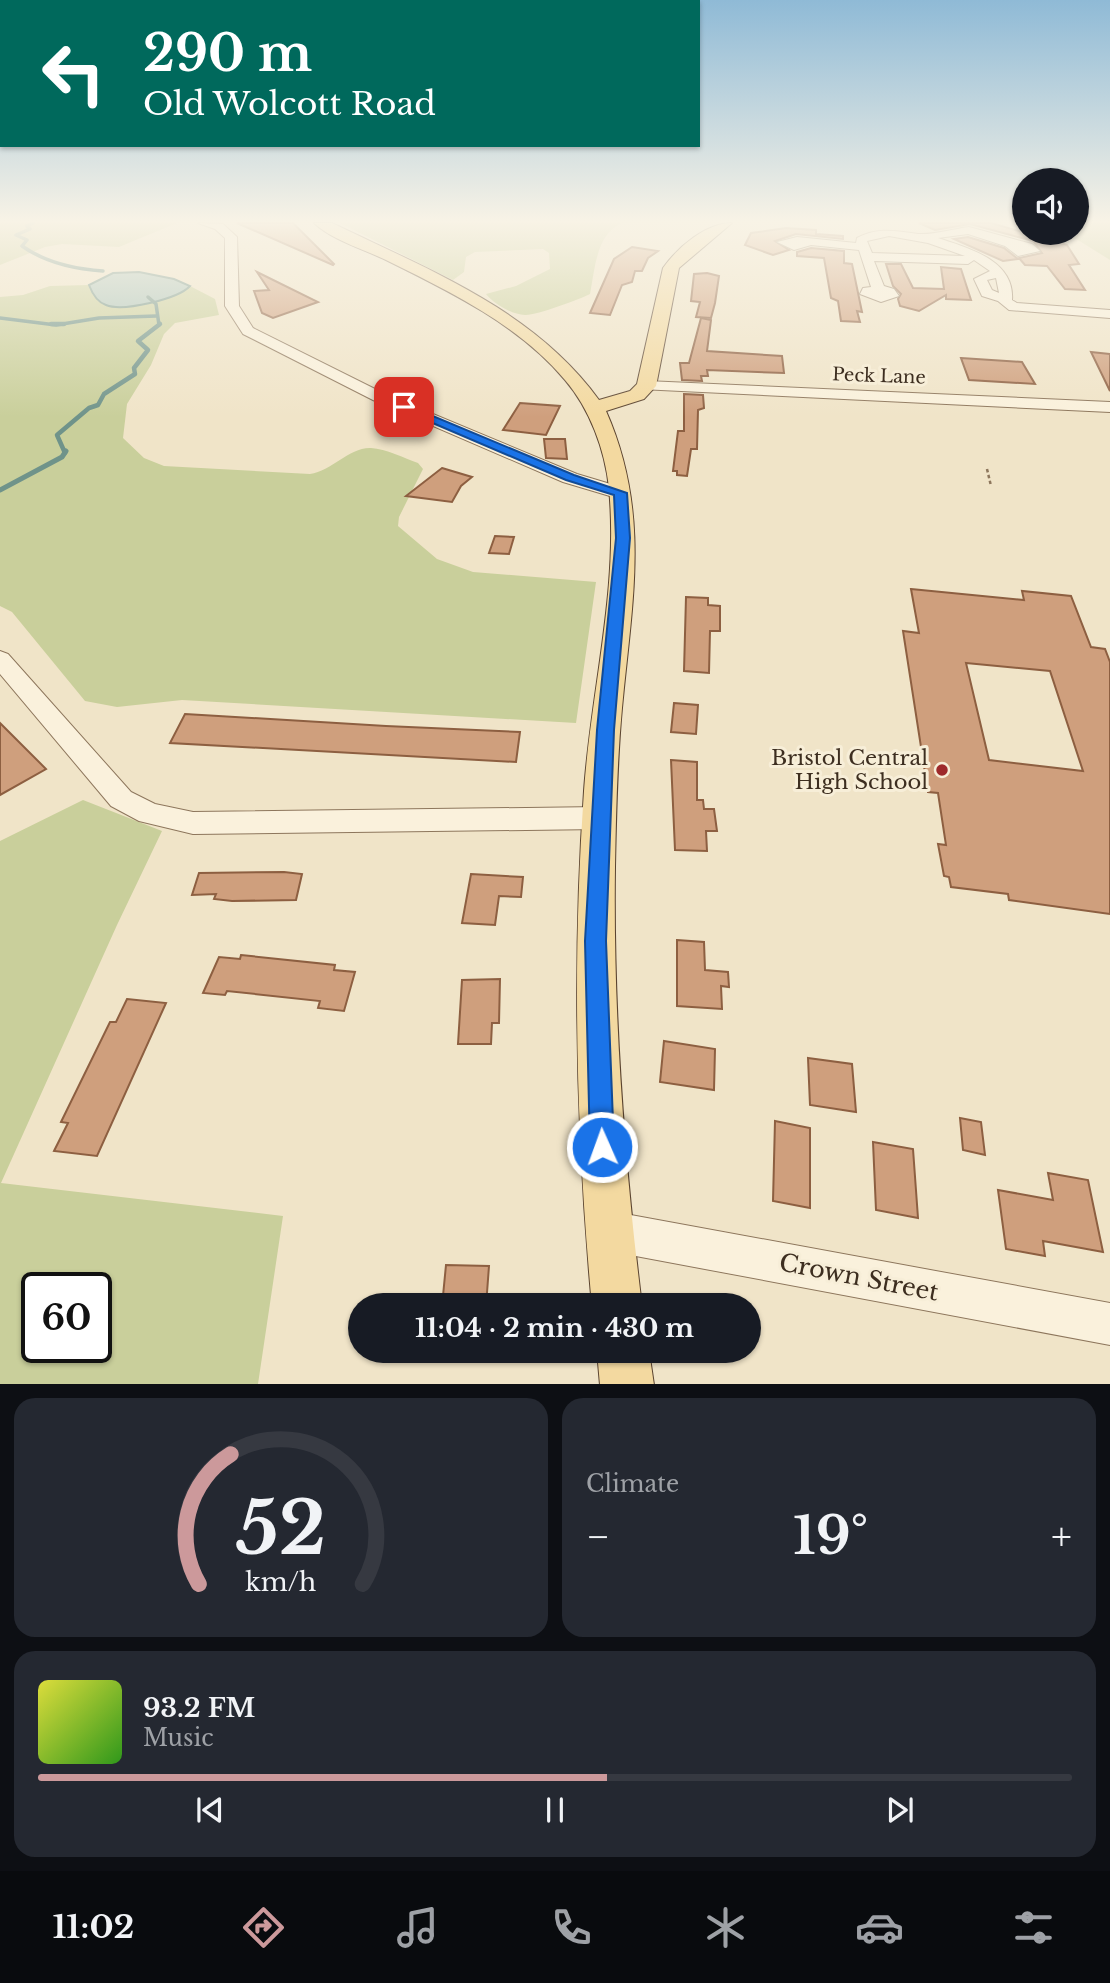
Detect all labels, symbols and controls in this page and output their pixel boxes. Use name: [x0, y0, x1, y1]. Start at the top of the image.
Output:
text: 290 m: [143, 23, 312, 84]
icon: left: [28, 28, 119, 119]
text: Old Wolcott Road: [143, 84, 436, 124]
map controls: [1012, 168, 1089, 245]
button: sound: [1012, 168, 1089, 245]
street label: Peck Lane: [832, 363, 926, 389]
pin: [374, 377, 434, 437]
icon: arrive: [385, 388, 423, 426]
place label: Bristol Central High School: [771, 745, 928, 795]
marker: Bristol Central High School: [934, 762, 950, 778]
position arrow: [565, 1110, 639, 1184]
street label: Crown Street: [777, 1247, 941, 1307]
speed limit sign: 60: [21, 1272, 112, 1363]
text: 11:04 · 2 min · 430 m: [415, 1312, 694, 1344]
text: Climate: [586, 1470, 679, 1498]
text: 52: [236, 1483, 326, 1574]
text: 19°: [793, 1504, 868, 1568]
text: −: [586, 1513, 610, 1560]
text: +: [1051, 1513, 1072, 1560]
text: km/h: [246, 1566, 316, 1597]
text: 93.2 FM: [143, 1692, 255, 1724]
text: Music: [143, 1724, 214, 1752]
icon: previous: [191, 1791, 229, 1829]
icon: pause: [536, 1791, 574, 1829]
icon: next: [881, 1791, 919, 1829]
icon: directions: [239, 1903, 288, 1952]
icon: music: [393, 1903, 442, 1952]
icon: phone: [547, 1903, 596, 1952]
icon: climate: [701, 1903, 750, 1952]
icon: car: [855, 1903, 904, 1952]
icon: filters: [1009, 1903, 1058, 1952]
text: 11:02: [52, 1907, 134, 1947]

